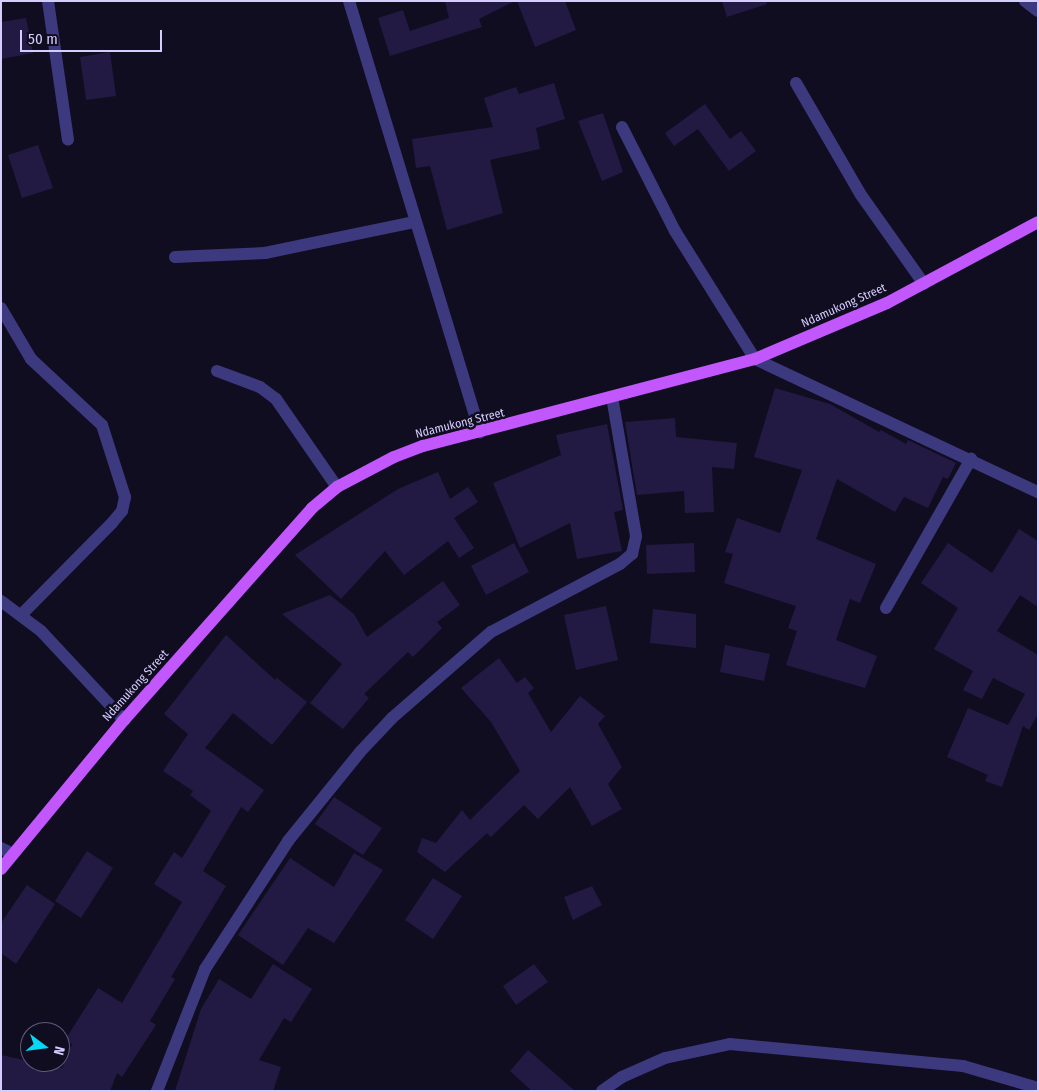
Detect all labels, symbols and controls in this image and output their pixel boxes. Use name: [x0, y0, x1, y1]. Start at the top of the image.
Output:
scale bar: [22, 20, 165, 52]
text: 50 m: [28, 30, 58, 48]
street label: Ndamukong Street: [799, 281, 889, 331]
street label: Ndamukong Street: [414, 406, 506, 442]
street label: Ndamukong Street: [100, 647, 172, 725]
north arrow: [20, 1022, 70, 1072]
text: N: [50, 1044, 68, 1057]

